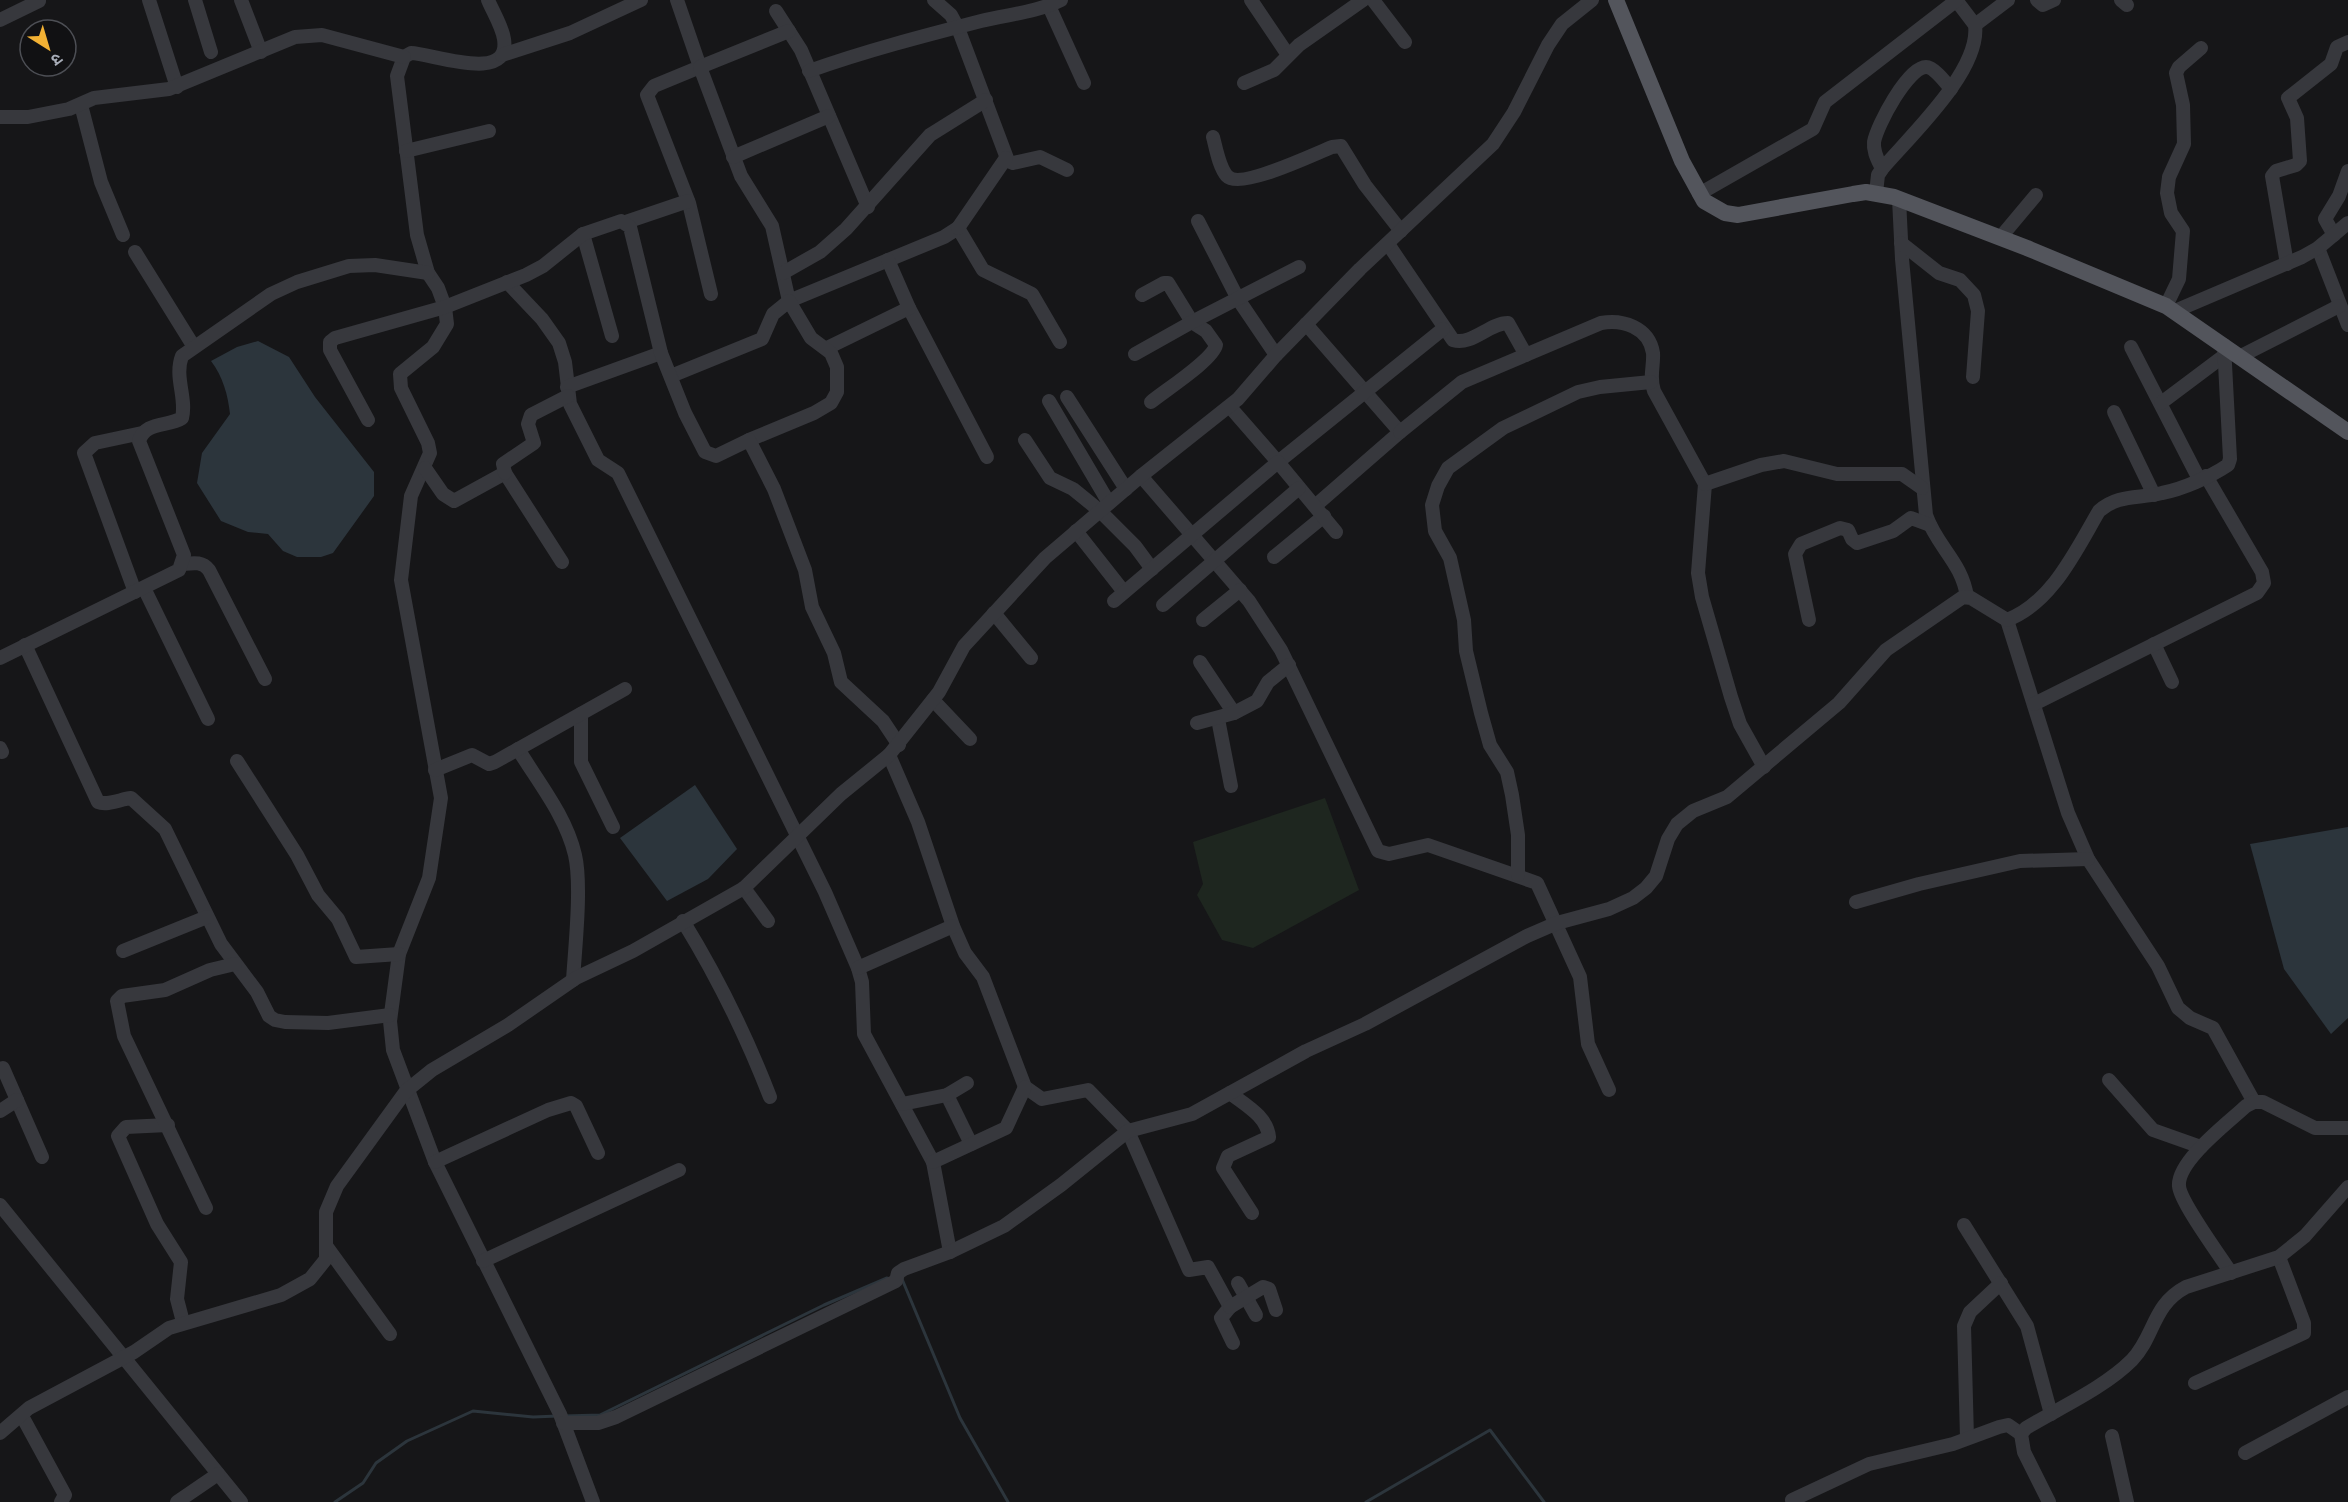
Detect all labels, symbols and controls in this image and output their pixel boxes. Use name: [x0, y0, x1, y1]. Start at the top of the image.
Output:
north arrow: [18, 18, 78, 78]
text: उ: [47, 50, 67, 71]

